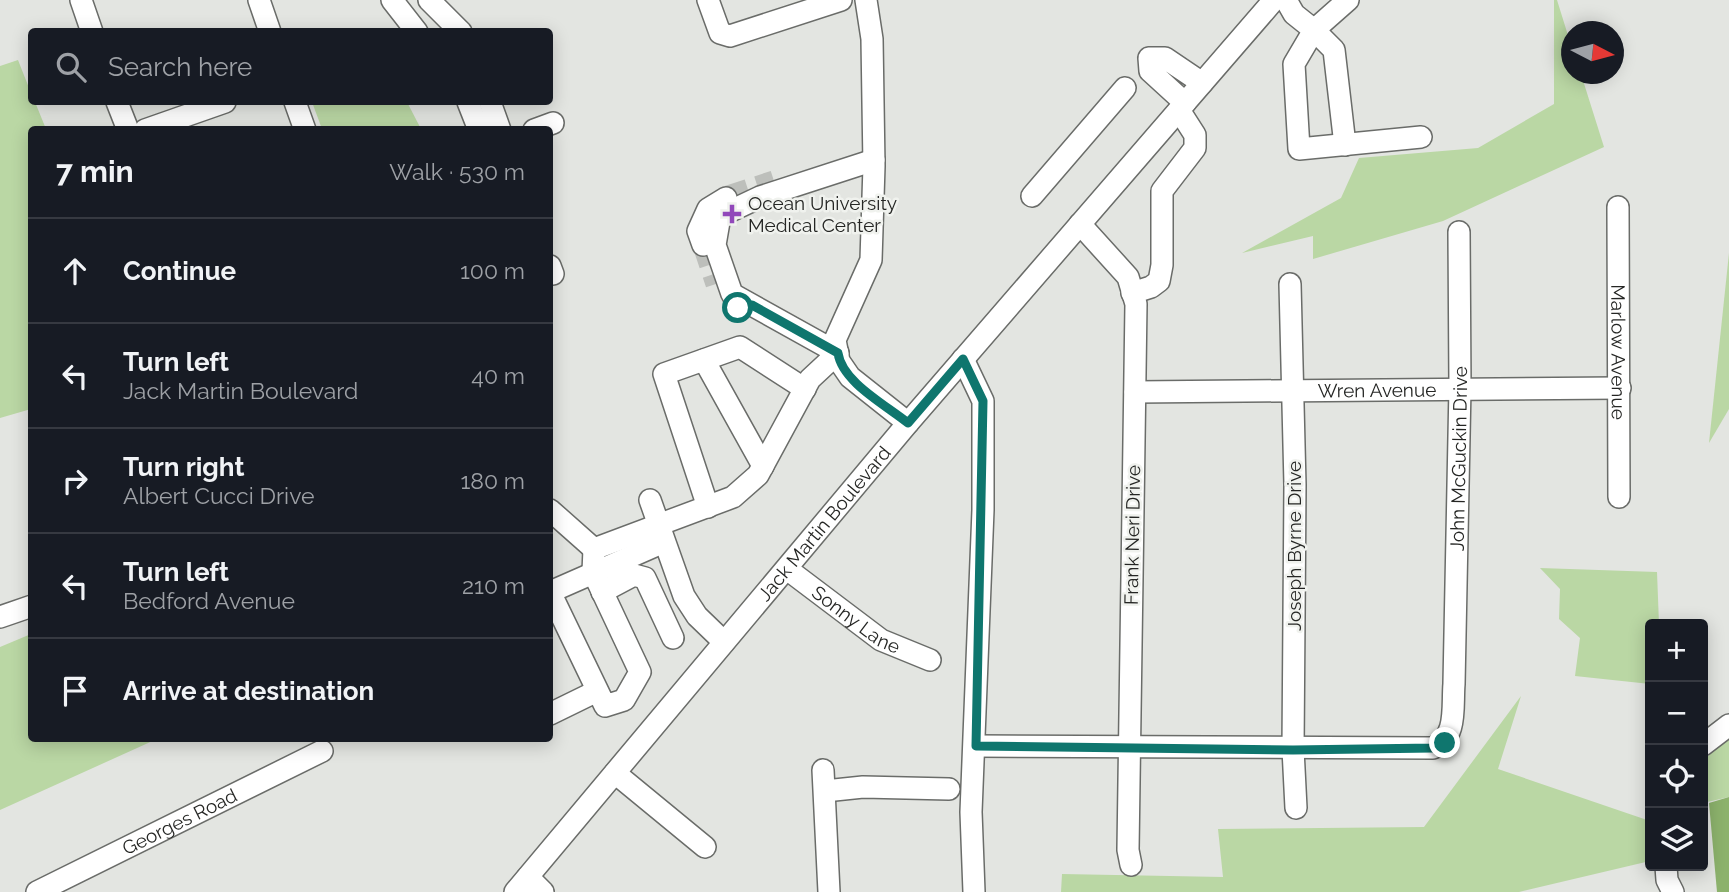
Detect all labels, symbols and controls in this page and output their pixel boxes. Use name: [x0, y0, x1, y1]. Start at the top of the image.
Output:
north arrow: [1561, 21, 1624, 84]
search box: [28, 28, 553, 105]
icon: search: [52, 48, 90, 86]
text: Search here: [108, 52, 252, 82]
text: 7 min: [56, 154, 134, 189]
text: Walk · 530 m: [389, 158, 525, 185]
place label: Ocean University Medical Center: [748, 192, 897, 236]
marker: Ocean University Medical Center: [722, 204, 742, 224]
icon: ahead: [56, 252, 94, 290]
text: Continue: [123, 256, 236, 286]
text: 100 m: [460, 257, 525, 284]
street label: Marlow Avenue: [1607, 284, 1630, 420]
route start: [722, 292, 753, 323]
text: Turn left: [123, 347, 229, 377]
icon: left: [56, 357, 94, 395]
text: 40 m: [471, 362, 525, 389]
street label: John McGuckin Drive: [1446, 366, 1471, 551]
text: Jack Martin Boulevard: [123, 377, 358, 404]
street label: Wren Avenue: [1318, 379, 1436, 401]
street label: Jack Martin Boulevard: [753, 442, 895, 605]
text: Turn right: [123, 452, 244, 482]
street label: Joseph Byrne Drive: [1283, 461, 1305, 631]
icon: right: [56, 462, 94, 500]
street label: Frank Neri Drive: [1120, 465, 1144, 605]
text: 180 m: [460, 467, 525, 494]
text: Albert Cucci Drive: [123, 482, 314, 509]
text: Turn left: [123, 557, 229, 587]
icon: left: [56, 567, 94, 605]
text: 210 m: [462, 572, 525, 599]
street label: Sonny Lane: [808, 581, 903, 658]
text: Bedford Avenue: [123, 587, 295, 614]
map controls: [1645, 619, 1708, 871]
button: +: [1645, 619, 1708, 682]
icon: arrive: [56, 672, 94, 710]
text: Arrive at destination: [123, 676, 374, 706]
button: −: [1645, 682, 1708, 745]
route end: [1429, 727, 1460, 758]
button: locate: [1645, 745, 1708, 808]
street label: Georges Road: [119, 784, 240, 859]
button: layers: [1645, 808, 1708, 871]

